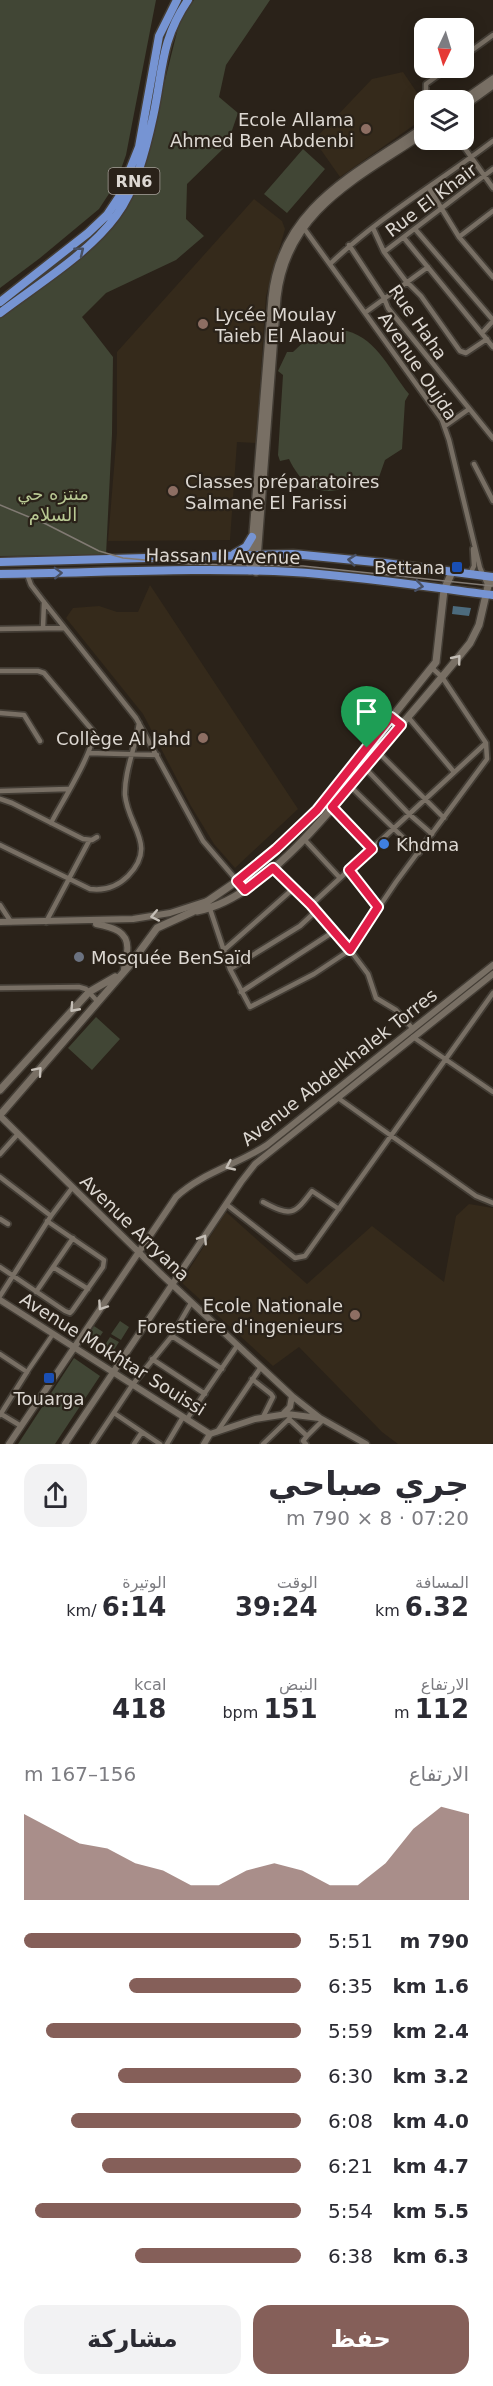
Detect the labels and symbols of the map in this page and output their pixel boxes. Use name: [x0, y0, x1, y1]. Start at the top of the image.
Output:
north arrow: [414, 18, 474, 78]
place label: Ecole Allama Ahmed Ben Abdenbi: [170, 109, 354, 151]
marker: Ecole Allama Ahmed Ben Abdenbi: [359, 122, 373, 136]
street label: Rue El Khair: [381, 159, 481, 241]
road number: RN6: [108, 168, 160, 194]
one-way arrow: [73, 248, 84, 259]
street label: Rue Haha: [384, 280, 452, 364]
place label: Lycée Moulay Taieb El Alaoui: [214, 304, 345, 346]
street label: Avenue Oujda: [374, 308, 462, 424]
marker: Lycée Moulay Taieb El Alaoui: [196, 317, 210, 331]
place label: Classes préparatoires Salmane El Farissi: [185, 471, 379, 513]
park label: منتزه حي السلام: [17, 483, 89, 525]
marker: Classes préparatoires Salmane El Farissi: [166, 484, 180, 498]
street label: Hassan II Avenue: [145, 544, 301, 568]
one-way arrow: [348, 554, 357, 567]
place label: Bettana: [374, 557, 445, 578]
marker: Bettana: [450, 560, 464, 574]
one-way arrow: [54, 567, 63, 579]
one-way arrow: [414, 579, 424, 591]
one-way arrow: [450, 655, 461, 666]
pin: [341, 686, 392, 748]
place label: Collège Al Jahd: [56, 728, 191, 749]
marker: Collège Al Jahd: [196, 731, 210, 745]
place label: Khdma: [396, 834, 459, 855]
marker: Khdma: [377, 837, 391, 851]
one-way arrow: [151, 909, 161, 922]
place label: Mosquée BenSaïd: [91, 947, 251, 968]
marker: Mosquée BenSaïd: [72, 950, 86, 964]
street label: Avenue Abdelkhalek Torres: [237, 984, 441, 1150]
one-way arrow: [70, 1002, 81, 1012]
one-way arrow: [31, 1067, 42, 1078]
one-way arrow: [226, 1158, 237, 1170]
street label: Avenue Arryana: [76, 1171, 194, 1285]
one-way arrow: [196, 1235, 207, 1246]
street label: Avenue Mokhtar Souissi: [16, 1288, 210, 1420]
place label: Ecole Nationale Forestiere d'ingenieurs: [137, 1295, 343, 1337]
one-way arrow: [98, 1299, 109, 1310]
marker: Ecole Nationale Forestiere d'ingenieurs: [348, 1308, 362, 1322]
marker: Touarga: [42, 1371, 56, 1385]
place label: Touarga: [13, 1388, 84, 1409]

